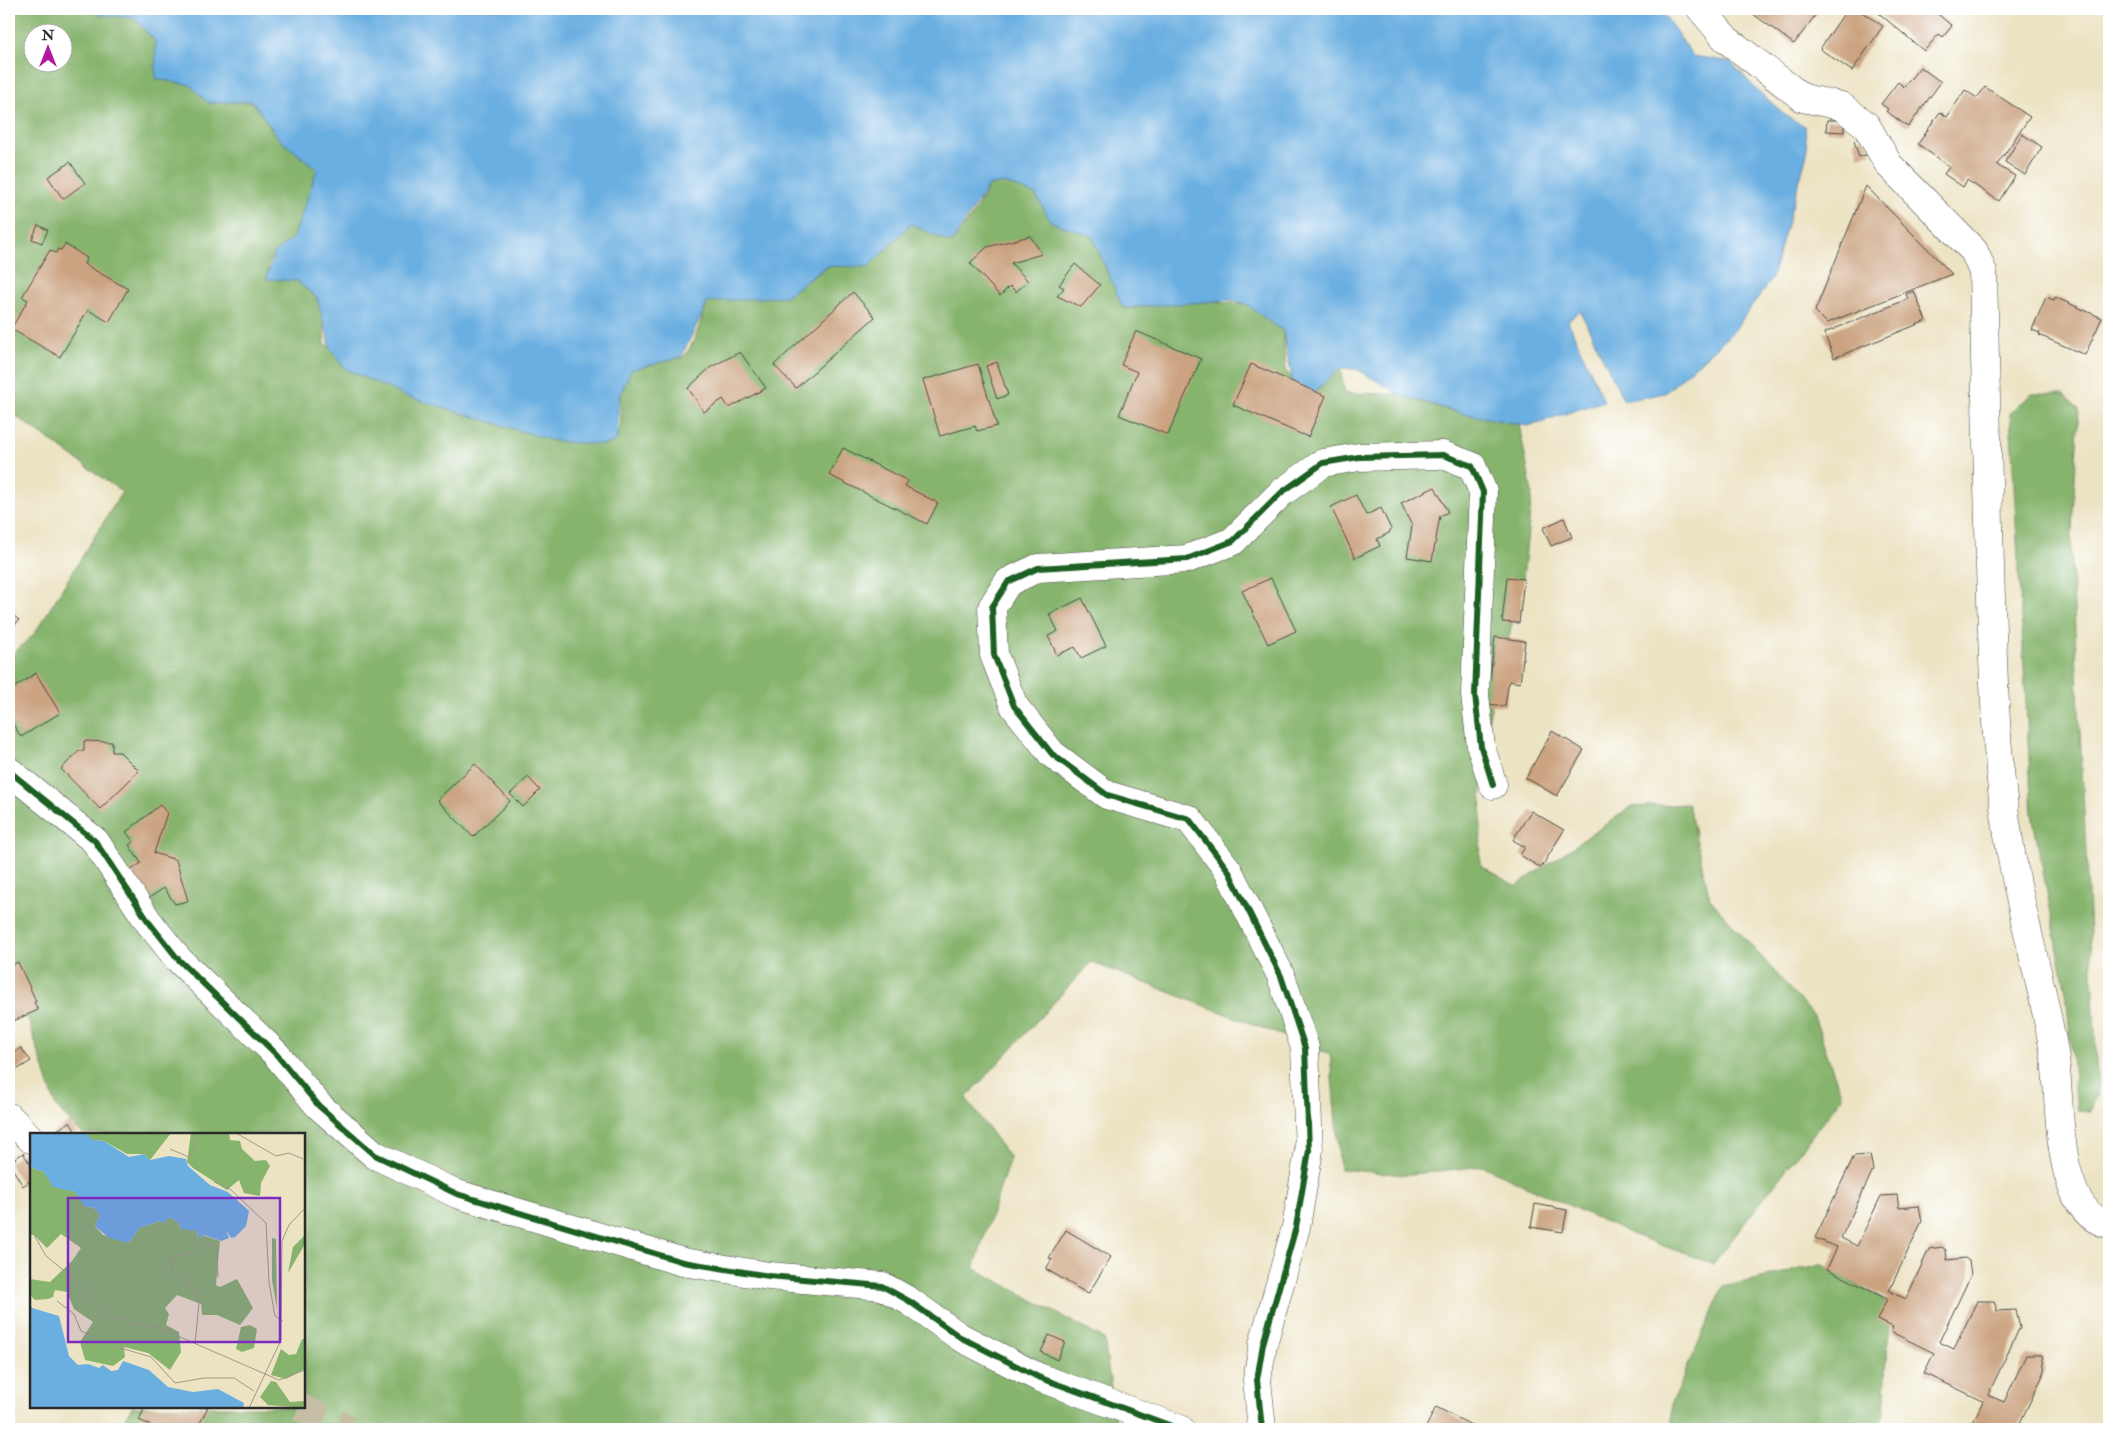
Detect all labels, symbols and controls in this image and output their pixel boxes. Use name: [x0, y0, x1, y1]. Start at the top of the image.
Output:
north arrow: [22, 22, 72, 72]
text: N: [41, 27, 55, 44]
inset map: [30, 1133, 305, 1408]

